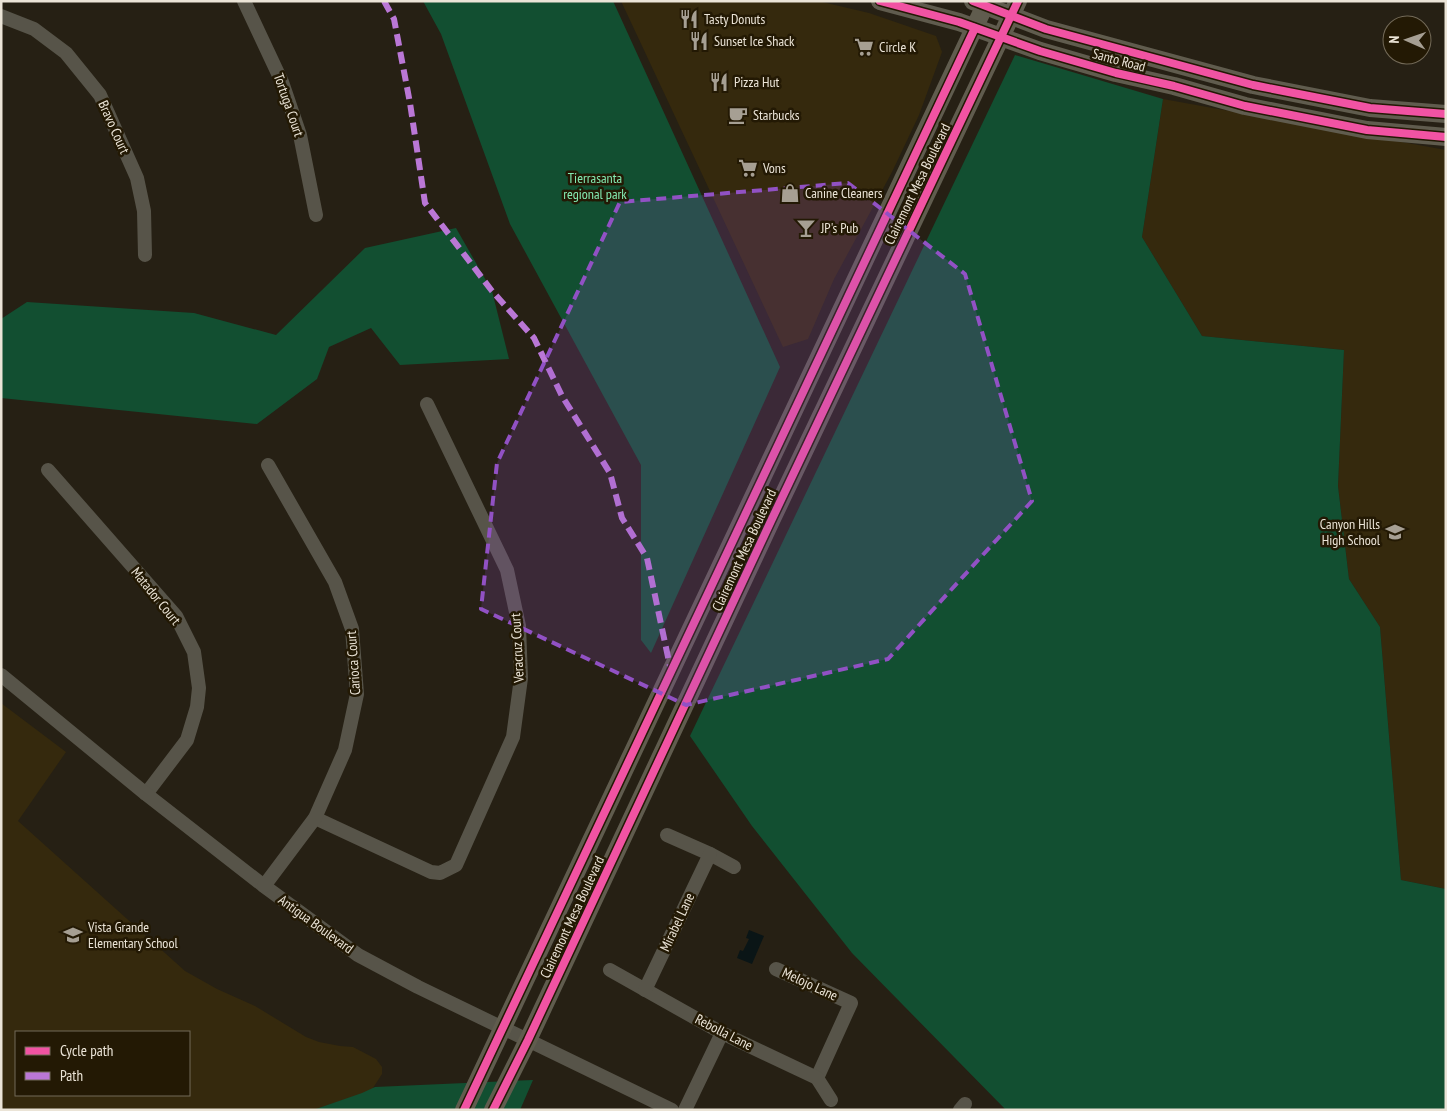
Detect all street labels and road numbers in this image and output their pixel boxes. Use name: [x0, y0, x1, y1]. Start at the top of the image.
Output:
street label: Santo Road: [1090, 44, 1148, 76]
street label: Tortuga Court: [270, 71, 308, 139]
street label: Bravo Court: [94, 97, 134, 157]
street label: Clairemont Mesa Boulevard: [880, 121, 954, 247]
street label: Clairemont Mesa Boulevard: [708, 486, 780, 614]
street label: Matador Court: [127, 564, 185, 629]
street label: Veracruz Court: [506, 613, 528, 684]
street label: Carioca Court: [342, 630, 364, 696]
street label: Clairemont Mesa Boulevard: [536, 853, 608, 981]
street label: Mirabel Lane: [656, 890, 698, 954]
street label: Antigua Boulevard: [275, 891, 357, 957]
street label: Melojo Lane: [779, 963, 841, 1005]
street label: Rebolla Lane: [692, 1010, 756, 1054]

